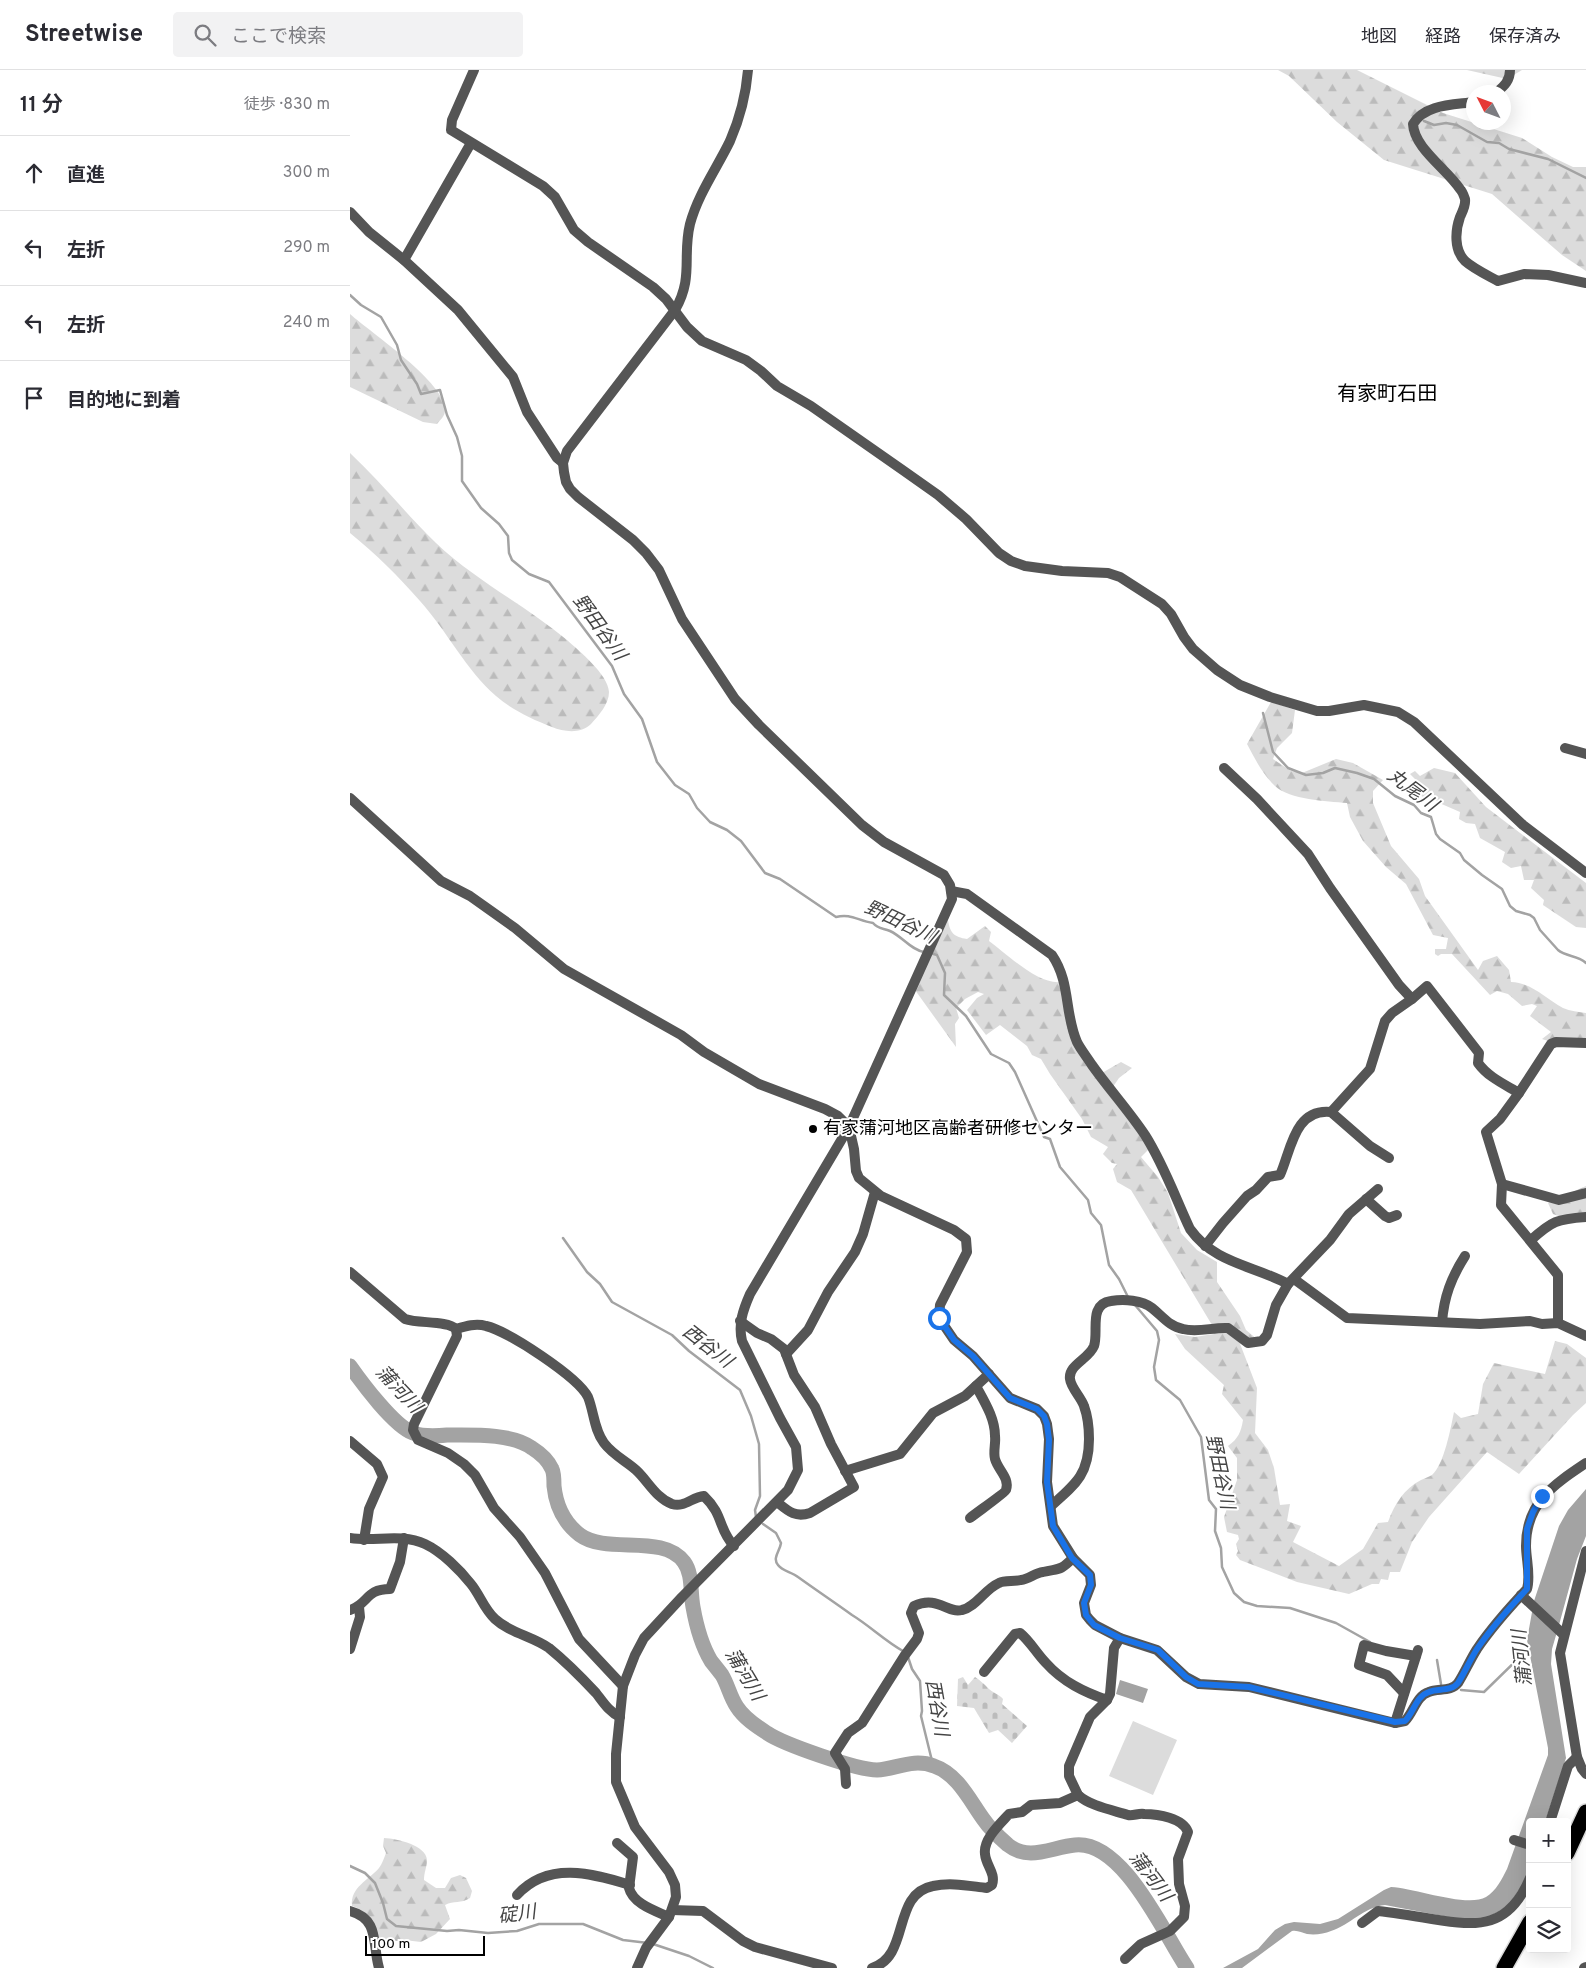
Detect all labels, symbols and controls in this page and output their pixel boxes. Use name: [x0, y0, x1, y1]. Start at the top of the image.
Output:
search box: [173, 12, 523, 57]
text: Streetwise: [25, 20, 143, 50]
icon: search: [191, 21, 219, 49]
text: ここで検索: [231, 25, 326, 49]
text: 地図: [1361, 26, 1397, 49]
text: 経路: [1425, 26, 1461, 49]
text: 保存済み: [1489, 26, 1561, 49]
north arrow: [1466, 85, 1511, 130]
text: 11 分: [20, 92, 63, 119]
text: 徒歩 · 830 m: [244, 95, 330, 115]
icon: ahead: [20, 159, 48, 187]
text: 300 m: [283, 163, 330, 183]
text: 直進: [67, 164, 105, 188]
icon: left: [20, 234, 48, 262]
text: 290 m: [283, 238, 330, 258]
text: 左折: [67, 239, 105, 263]
icon: left: [20, 309, 48, 337]
text: 240 m: [283, 313, 330, 333]
text: 左折: [67, 314, 105, 338]
district label: 有家町石田: [1337, 382, 1437, 408]
icon: arrive: [20, 384, 48, 412]
text: 目的地に到着: [67, 389, 181, 413]
water label: 野田谷川: [567, 590, 632, 667]
water label: 丸尾川: [1382, 764, 1444, 819]
water label: 野田谷川: [860, 896, 941, 951]
place label: 有家蒲河地区高齢者研修センター: [823, 1118, 1093, 1141]
marker: 有家蒲河地区高齢者研修センター: [807, 1123, 819, 1135]
route start: [928, 1307, 951, 1330]
water label: 西谷川: [677, 1320, 738, 1375]
water label: 蒲河川: [370, 1361, 428, 1420]
water label: 野田谷川: [1199, 1432, 1239, 1514]
route end: [1531, 1485, 1554, 1508]
water label: 蒲河川: [1508, 1626, 1538, 1688]
water label: 蒲河川: [719, 1644, 770, 1707]
water label: 西谷川: [919, 1678, 953, 1740]
map controls: [1526, 1818, 1571, 1953]
button: +: [1526, 1818, 1571, 1863]
water label: 蒲河川: [1123, 1847, 1178, 1909]
button: −: [1526, 1863, 1571, 1908]
water label: 碇川: [497, 1900, 539, 1930]
button: layers: [1526, 1908, 1571, 1953]
scale bar: [365, 1933, 485, 1956]
text: 100 m: [372, 1936, 410, 1953]

